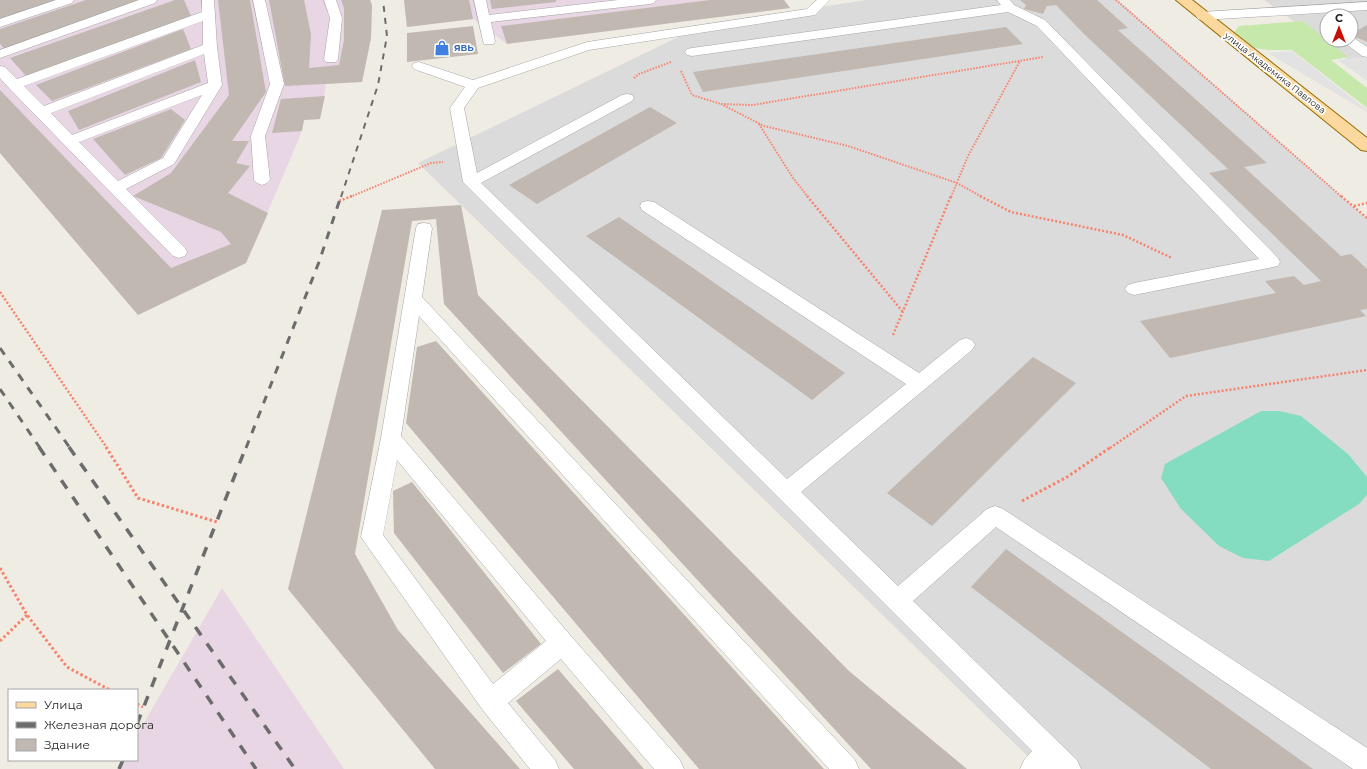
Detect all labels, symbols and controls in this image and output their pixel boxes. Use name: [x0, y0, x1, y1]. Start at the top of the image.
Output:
north arrow: [1319, 8, 1359, 48]
text: С: [1335, 11, 1343, 25]
street label: улица Академика Павлова: [1222, 29, 1328, 116]
shop icon: ЯВЬ: [433, 39, 451, 57]
place label: ЯВЬ: [454, 42, 474, 53]
legend: [8, 689, 138, 761]
text: Улица: [44, 697, 83, 712]
text: Железная дорога: [44, 717, 154, 732]
text: Здание: [44, 737, 90, 752]

